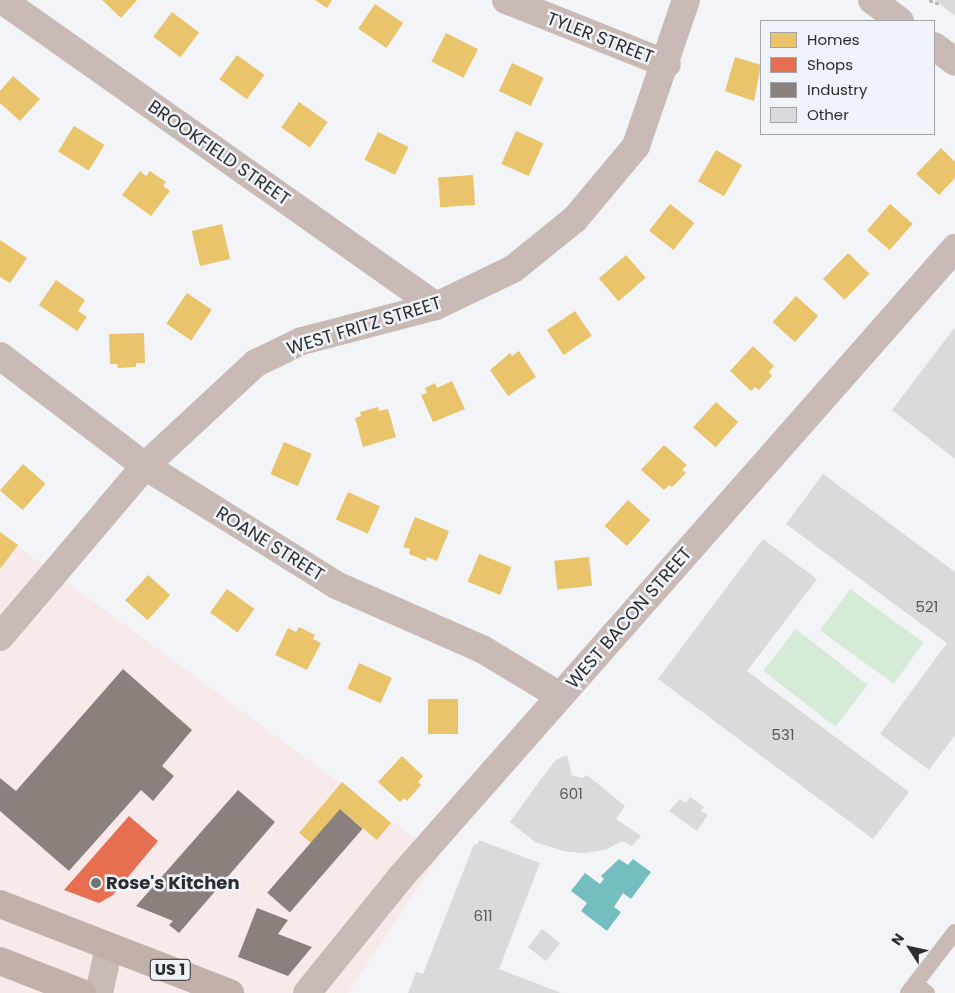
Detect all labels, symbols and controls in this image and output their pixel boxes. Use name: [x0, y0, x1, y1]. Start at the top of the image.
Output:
street label: TYLER STREET: [544, 8, 656, 68]
legend: [760, 20, 935, 135]
text: Homes: [807, 29, 860, 50]
text: Shops: [807, 54, 853, 75]
text: Industry: [807, 79, 867, 100]
street label: BROOKFIELD STREET: [144, 96, 294, 210]
text: Other: [807, 104, 849, 125]
street label: WEST FRITZ STREET: [284, 292, 444, 360]
street label: ROANE STREET: [212, 502, 328, 586]
street label: WEST BACON STREET: [562, 543, 696, 693]
house number: 521: [916, 598, 938, 616]
house number: 531: [771, 726, 795, 744]
house number: 601: [559, 785, 583, 803]
place label: Rose's Kitchen: [106, 872, 240, 894]
marker: Rose's Kitchen: [90, 877, 102, 889]
house number: 611: [473, 907, 493, 925]
north arrow: [885, 923, 935, 973]
text: N: [887, 929, 909, 949]
road number: US 1: [149, 956, 191, 984]

